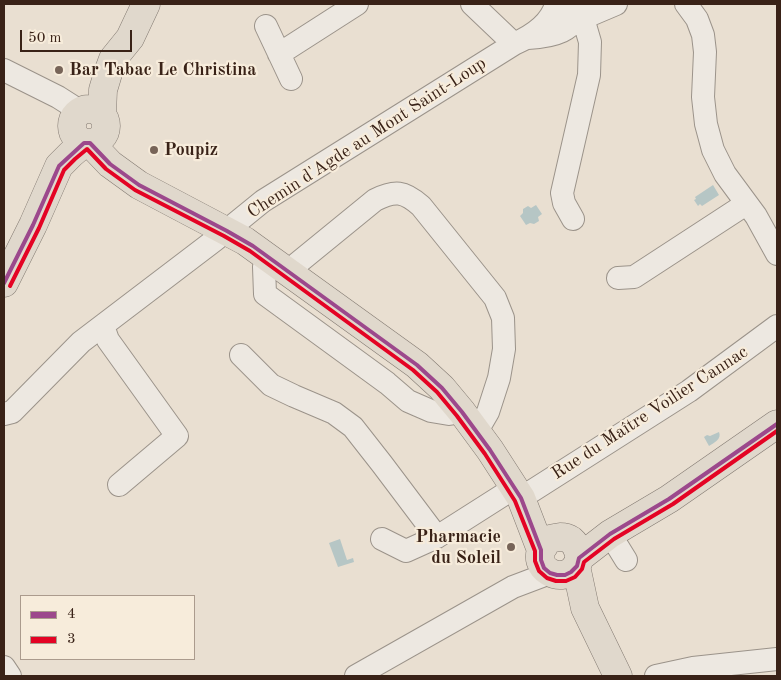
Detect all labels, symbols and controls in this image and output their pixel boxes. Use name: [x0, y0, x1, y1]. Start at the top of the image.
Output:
scale bar: [22, 20, 135, 52]
text: 50 m: [28, 31, 62, 46]
street label: Chemin d'Agde au Mont Saint-Loup: [244, 53, 490, 223]
place label: Bar Tabac Le Christina: [69, 59, 256, 81]
marker: Bar Tabac Le Christina: [53, 64, 65, 76]
place label: Poupiz: [164, 139, 218, 161]
marker: Poupiz: [148, 144, 160, 156]
street label: Rue du Maître Voilier Cannac: [548, 341, 752, 485]
place label: Pharmacie du Soleil: [416, 526, 501, 568]
marker: Pharmacie du Soleil: [505, 541, 517, 553]
legend: [20, 595, 195, 660]
text: 4: [67, 607, 76, 622]
text: 3: [67, 632, 76, 647]

